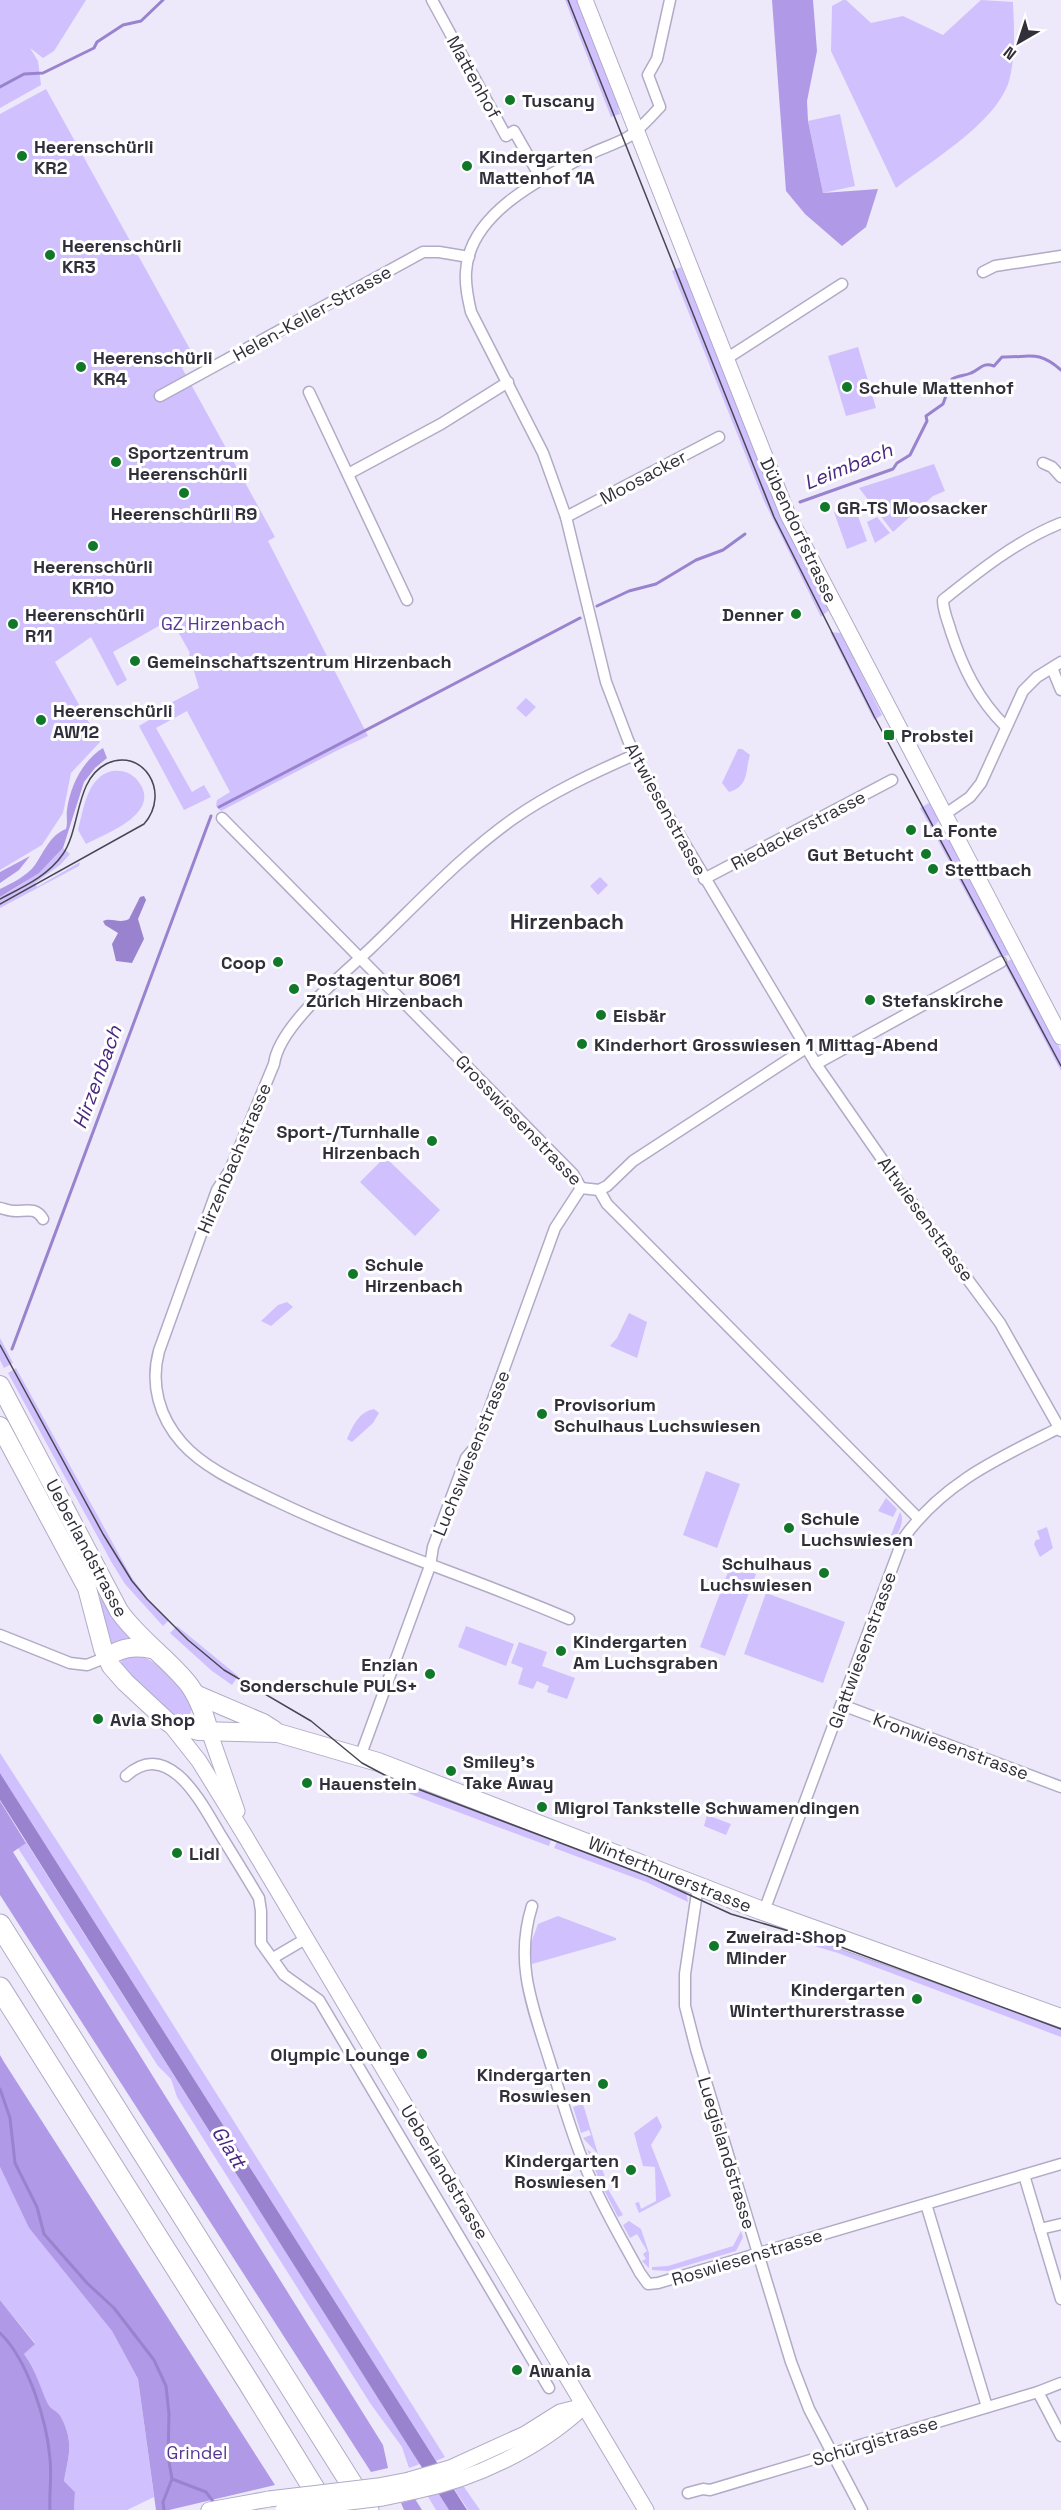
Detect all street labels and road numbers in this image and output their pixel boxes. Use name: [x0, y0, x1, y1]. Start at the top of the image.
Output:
street label: Mattenhof: [442, 31, 506, 123]
street label: Helen-Keller-Strasse: [229, 260, 395, 366]
street label: Moosacker: [596, 445, 690, 509]
street label: Dübendorfstrasse: [755, 454, 843, 606]
street label: Altwiesenstrasse: [620, 738, 712, 880]
street label: Riedackerstrasse: [727, 785, 869, 875]
street label: Grosswiesenstrasse: [451, 1050, 587, 1190]
street label: Hirzenbachstrasse: [192, 1079, 276, 1237]
street label: Altwiesenstrasse: [873, 1152, 979, 1286]
street label: Luchswiesenstrasse: [427, 1367, 515, 1539]
street label: Ueberlandstrasse: [41, 1475, 133, 1621]
street label: Glattwiesenstrasse: [823, 1568, 901, 1732]
street label: Kronwiesenstrasse: [870, 1707, 1032, 1785]
street label: Winterthurerstrasse: [585, 1831, 755, 1917]
street label: Luegislandstrasse: [693, 2074, 761, 2232]
street label: Ueberlandstrasse: [396, 2100, 494, 2244]
street label: Roswiesenstrasse: [669, 2223, 825, 2291]
street label: Schürgistrasse: [809, 2411, 941, 2471]

